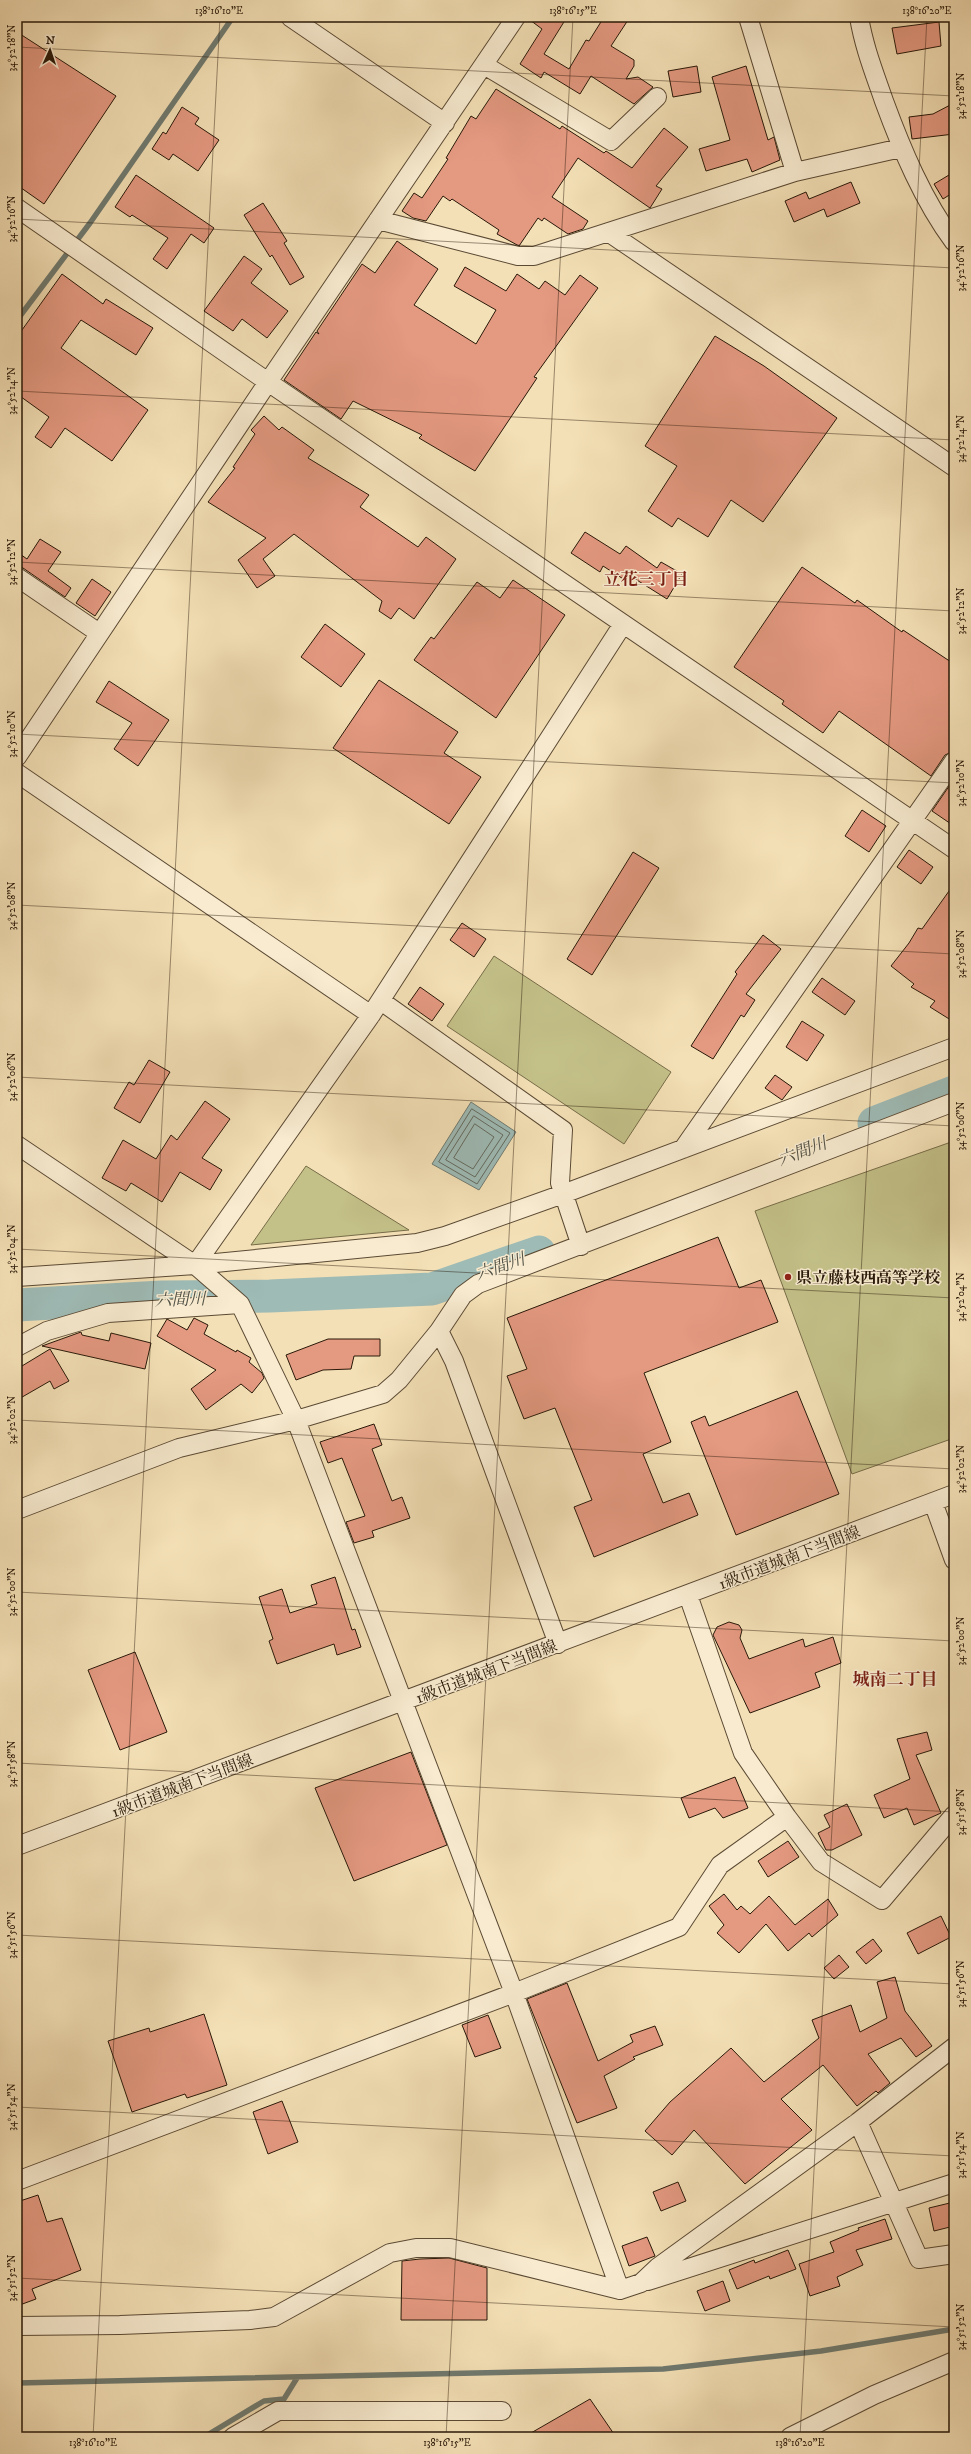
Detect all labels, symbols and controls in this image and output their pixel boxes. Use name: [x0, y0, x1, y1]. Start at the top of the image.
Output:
text: 138°16'10"E: [195, 5, 243, 17]
text: 138°16'15"E: [549, 5, 597, 17]
text: 138°16'20"E: [902, 5, 952, 17]
text: 34°52'18"N: [6, 25, 18, 71]
north arrow: [30, 30, 70, 70]
text: N: [46, 34, 55, 48]
text: 34°52'18"N: [955, 73, 967, 119]
text: 34°52'16"N: [6, 195, 18, 243]
text: 34°52'16"N: [955, 244, 967, 292]
text: 34°52'14"N: [6, 367, 18, 415]
text: 34°52'14"N: [955, 415, 967, 463]
text: 34°52'12"N: [6, 539, 18, 585]
district label: 立花三丁目: [604, 569, 689, 591]
text: 34°52'12"N: [955, 588, 967, 634]
text: 34°52'10"N: [6, 710, 18, 758]
text: 34°52'10"N: [955, 759, 967, 807]
text: 34°52'08"N: [6, 882, 18, 930]
text: 34°52'08"N: [955, 930, 967, 978]
text: 34°52'06"N: [6, 1053, 18, 1101]
text: 34°52'06"N: [955, 1102, 967, 1150]
water label: 六間川: [775, 1132, 832, 1171]
text: 34°52'04"N: [6, 1224, 18, 1274]
water label: 六間川: [473, 1248, 530, 1286]
place label: 県立藤枝西高等学校: [796, 1268, 941, 1288]
marker: 県立藤枝西高等学校: [783, 1272, 793, 1282]
text: 34°52'04"N: [955, 1272, 967, 1322]
water label: 六間川: [154, 1288, 208, 1312]
text: 34°52'02"N: [6, 1396, 18, 1444]
text: 34°52'02"N: [955, 1445, 967, 1493]
street label: 1級市道城南下当間線: [716, 1522, 863, 1594]
text: 34°52'00"N: [6, 1567, 18, 1617]
text: 34°52'00"N: [955, 1616, 967, 1666]
street label: 1級市道城南下当間線: [413, 1636, 560, 1708]
district label: 城南二丁目: [853, 1669, 938, 1691]
text: 34°51'58"N: [6, 1740, 18, 1788]
street label: 1級市道城南下当間線: [109, 1750, 256, 1822]
text: 34°51'58"N: [955, 1788, 967, 1836]
text: 34°51'56"N: [6, 1911, 18, 1959]
text: 34°51'56"N: [955, 1960, 967, 2008]
text: 34°51'54"N: [6, 2083, 18, 2131]
text: 34°51'54"N: [955, 2131, 967, 2179]
text: 34°51'52"N: [6, 2255, 18, 2301]
text: 34°51'52"N: [955, 2304, 967, 2350]
text: 138°16'10"E: [69, 2437, 117, 2449]
text: 138°16'15"E: [423, 2437, 471, 2449]
text: 138°16'20"E: [775, 2437, 825, 2449]

